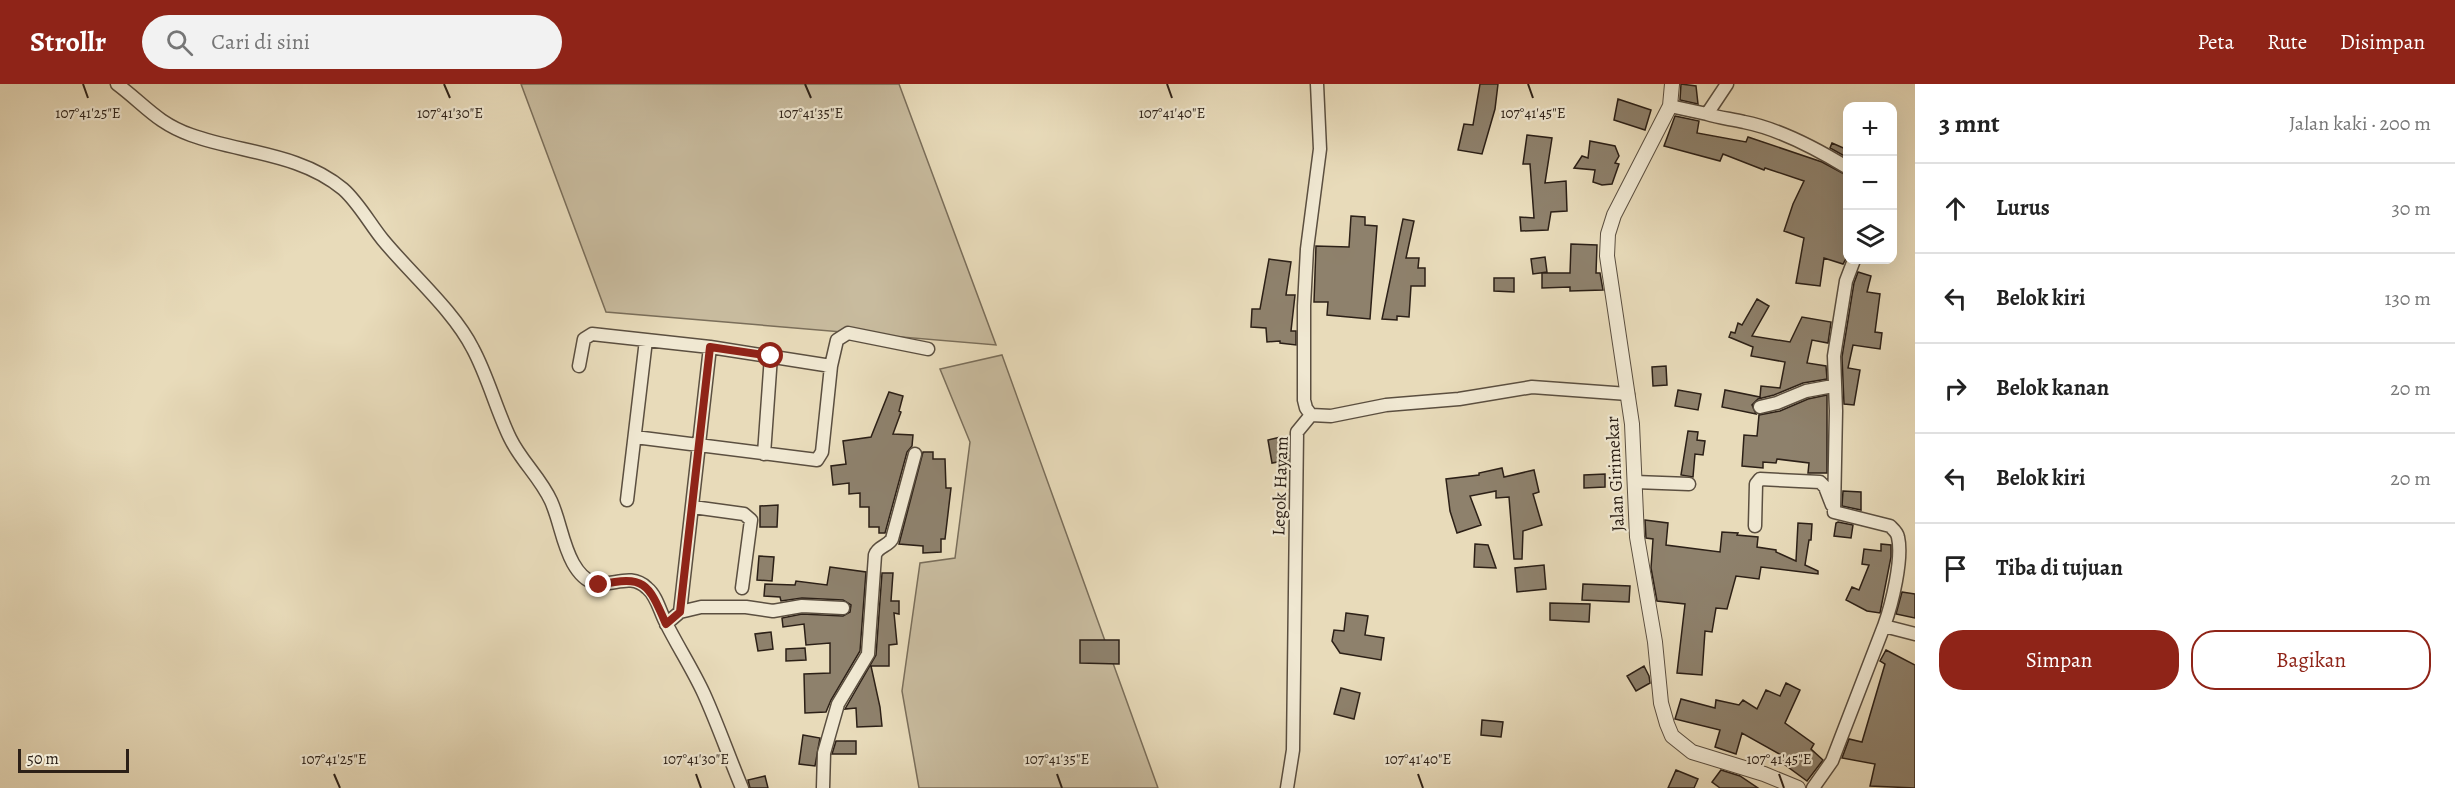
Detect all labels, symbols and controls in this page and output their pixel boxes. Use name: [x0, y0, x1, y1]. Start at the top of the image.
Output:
search box: [142, 15, 562, 69]
text: Strollr: [30, 23, 106, 61]
icon: search: [163, 26, 196, 59]
text: Cari di sini: [211, 27, 310, 57]
text: Peta: [2197, 28, 2234, 56]
text: Rute: [2267, 28, 2307, 56]
text: Disimpan: [2340, 28, 2425, 56]
map controls: [1843, 102, 1897, 264]
button: +: [1843, 102, 1897, 156]
text: 107°41'25"E: [55, 103, 121, 123]
text: 107°41'30"E: [417, 103, 483, 123]
text: 107°41'35"E: [779, 103, 843, 123]
text: 107°41'40"E: [1139, 103, 1205, 123]
text: 107°41'45"E: [1500, 103, 1566, 123]
text: 3 mnt: [1939, 106, 2000, 141]
text: Jalan kaki · 200 m: [2289, 110, 2431, 137]
button: −: [1843, 156, 1897, 210]
icon: ahead: [1939, 192, 1972, 225]
text: Lurus: [1996, 193, 2050, 223]
text: 30 m: [2391, 195, 2431, 222]
button: layers: [1843, 210, 1897, 264]
icon: left: [1939, 282, 1972, 315]
text: Belok kiri: [1996, 283, 2085, 313]
text: 130 m: [2385, 285, 2431, 312]
route start: [757, 342, 783, 368]
icon: right: [1939, 372, 1972, 405]
text: Belok kanan: [1996, 373, 2109, 403]
text: 20 m: [2390, 375, 2431, 402]
street label: Jalan Girimekar: [1600, 416, 1630, 532]
street label: Legok Hayam: [1266, 436, 1294, 536]
icon: left: [1939, 462, 1972, 495]
text: Belok kiri: [1996, 463, 2085, 493]
text: 20 m: [2390, 465, 2431, 492]
icon: arrive: [1939, 552, 1972, 585]
text: Tiba di tujuan: [1996, 553, 2123, 583]
route end: [585, 571, 611, 597]
button: Simpan: [1939, 630, 2179, 690]
button: Bagikan: [2191, 630, 2431, 690]
scale bar: [18, 746, 129, 774]
text: 50 m: [27, 748, 59, 770]
text: 107°41'25"E: [301, 749, 367, 769]
text: 107°41'30"E: [663, 749, 729, 769]
text: 107°41'35"E: [1025, 749, 1089, 769]
text: 107°41'40"E: [1385, 749, 1451, 769]
text: 107°41'45"E: [1746, 749, 1812, 769]

